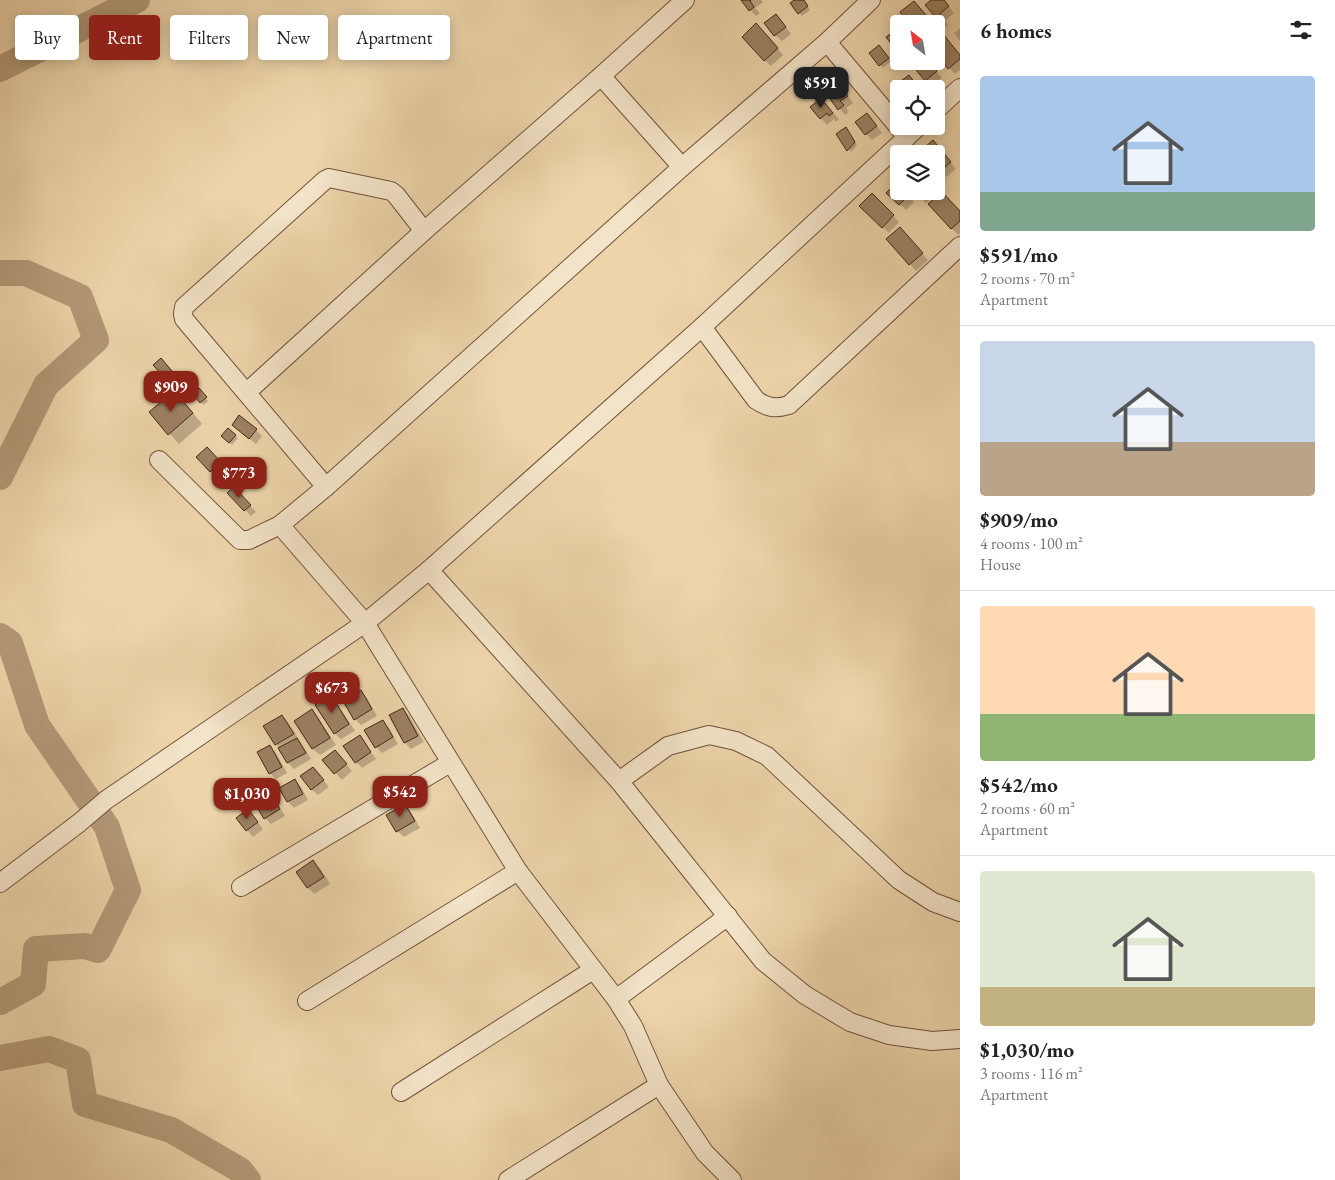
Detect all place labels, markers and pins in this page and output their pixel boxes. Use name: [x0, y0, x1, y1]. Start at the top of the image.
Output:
pin: $591: [791, 66, 851, 109]
pin: $909: [141, 370, 201, 413]
pin: $773: [209, 456, 269, 499]
pin: $673: [302, 672, 362, 714]
pin: $542: [370, 776, 430, 818]
pin: $1,030: [206, 778, 288, 820]

